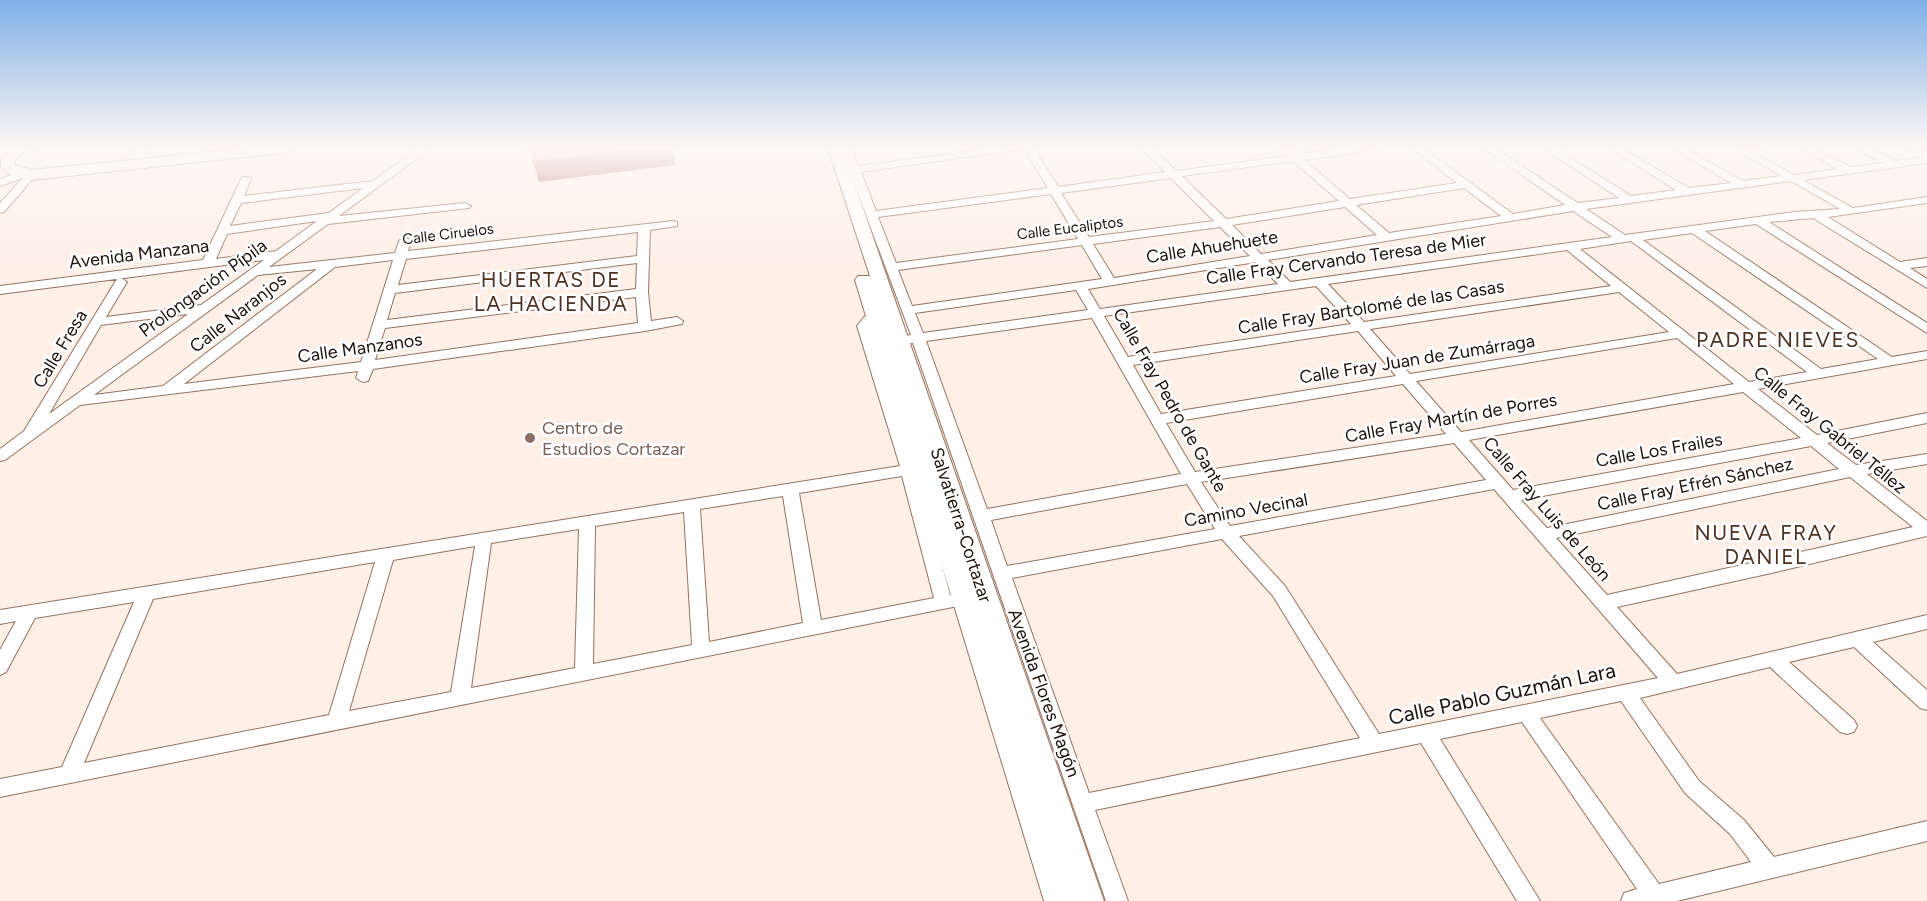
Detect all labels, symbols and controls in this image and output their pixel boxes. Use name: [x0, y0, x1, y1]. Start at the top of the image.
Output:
street label: Calle Eucaliptos: [1016, 213, 1124, 243]
street label: Calle Ciruelos: [401, 219, 495, 249]
street label: Calle Ahuehuete: [1145, 226, 1280, 268]
street label: Calle Fray Cervando Teresa de Mier: [1205, 228, 1487, 290]
street label: Avenida Manzana: [68, 234, 210, 274]
street label: Prolongación Pípila: [135, 234, 271, 342]
district label: HUERTAS DE LA HACIENDA: [474, 267, 628, 316]
street label: Calle Naranjos: [185, 268, 291, 358]
street label: Calle Fray Bartolomé de las Casas: [1236, 275, 1506, 339]
street label: Calle Fray Pedro de Gante: [1108, 304, 1232, 496]
street label: Calle Fresa: [28, 306, 92, 392]
district label: PADRE NIEVES: [1696, 327, 1860, 352]
street label: Calle Manzanos: [296, 328, 424, 368]
street label: Calle Fray Juan de Zumárraga: [1298, 330, 1536, 388]
street label: Calle Fray Gabriel Téllez: [1749, 362, 1911, 498]
street label: Calle Fray Martín de Porres: [1343, 389, 1559, 447]
place label: Centro de Estudios Cortazar: [542, 417, 685, 460]
street label: Calle Los Frailes: [1594, 428, 1724, 472]
marker: Centro de Estudios Cortazar: [523, 431, 537, 445]
street label: Calle Fray Luis de León: [1478, 432, 1616, 586]
street label: Salvatierra-Cortazar: [926, 445, 996, 605]
street label: Calle Fray Efrén Sánchez: [1595, 452, 1795, 515]
street label: Camino Vecinal: [1182, 488, 1310, 532]
district label: NUEVA FRAY DANIEL: [1695, 520, 1837, 569]
street label: Avenida Flores Magón: [1003, 606, 1085, 780]
street label: Calle Pablo Guzmán Lara: [1386, 657, 1618, 730]

